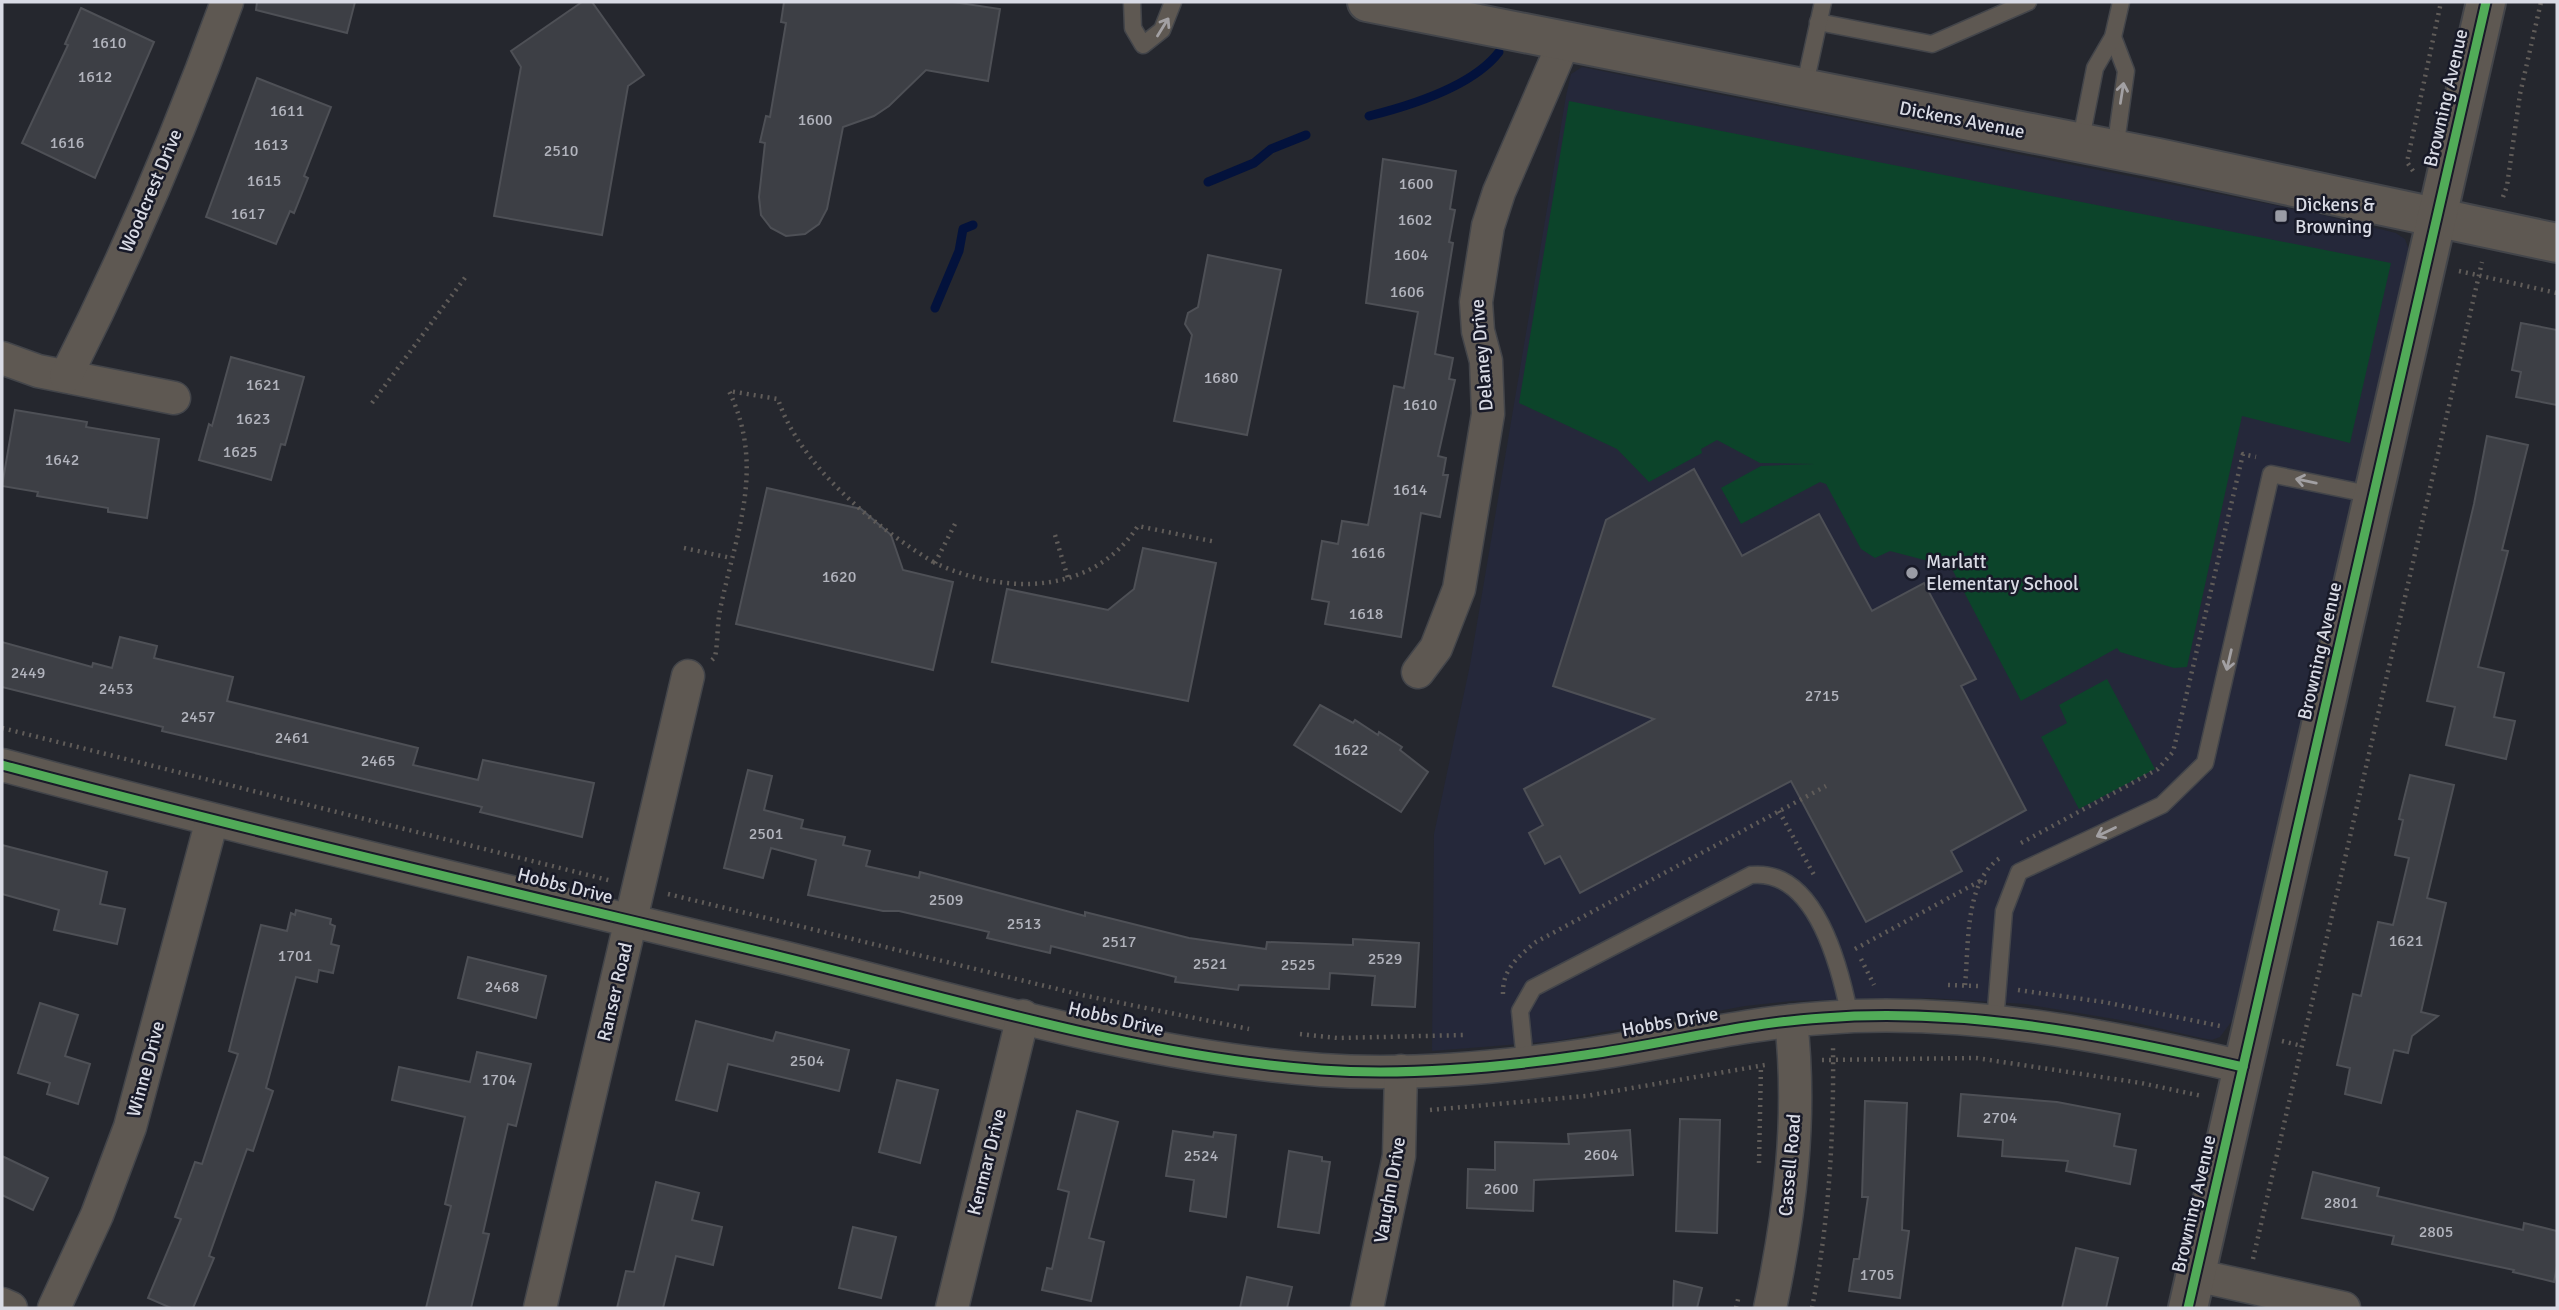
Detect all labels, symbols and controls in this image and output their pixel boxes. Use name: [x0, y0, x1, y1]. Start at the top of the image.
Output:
one-way arrow: [1156, 17, 1170, 37]
street label: Browning Avenue: [2418, 27, 2474, 169]
house number: 1610: [92, 33, 126, 53]
house number: 1612: [78, 67, 112, 87]
one-way arrow: [2116, 82, 2129, 105]
street label: Dickens Avenue: [1897, 96, 2027, 144]
house number: 1611: [270, 101, 304, 121]
house number: 1600: [798, 110, 832, 130]
street label: Woodcrest Drive: [114, 126, 188, 256]
house number: 1616: [50, 133, 84, 153]
house number: 1613: [254, 135, 288, 155]
house number: 2510: [544, 141, 578, 161]
house number: 1615: [247, 171, 281, 191]
house number: 1600: [1399, 174, 1433, 194]
place label: Dickens & Browning: [2295, 193, 2375, 239]
house number: 1617: [231, 204, 265, 224]
marker: Dickens & Browning: [2273, 208, 2289, 224]
house number: 1602: [1398, 210, 1432, 230]
house number: 1604: [1394, 245, 1429, 265]
house number: 1606: [1390, 282, 1424, 302]
street label: Delaney Drive: [1465, 298, 1499, 412]
house number: 1680: [1204, 368, 1238, 388]
house number: 1621: [246, 375, 280, 395]
house number: 1610: [1403, 395, 1437, 415]
house number: 1623: [236, 409, 270, 429]
house number: 1625: [223, 442, 257, 462]
house number: 1642: [45, 450, 79, 470]
one-way arrow: [2295, 474, 2318, 488]
house number: 1614: [1393, 480, 1428, 500]
house number: 1616: [1351, 543, 1385, 563]
place label: Marlatt Elementary School: [1926, 550, 2079, 596]
marker: Marlatt Elementary School: [1904, 565, 1920, 581]
house number: 1620: [822, 567, 856, 587]
street label: Browning Avenue: [2292, 580, 2348, 722]
house number: 1618: [1349, 604, 1383, 624]
one-way arrow: [2221, 649, 2234, 671]
house number: 2449: [11, 663, 45, 683]
house number: 2453: [99, 679, 133, 699]
house number: 2715: [1805, 686, 1839, 706]
house number: 2457: [181, 707, 215, 727]
house number: 2461: [275, 728, 309, 748]
house number: 1622: [1334, 740, 1368, 760]
house number: 2465: [361, 751, 395, 771]
house number: 2501: [749, 824, 783, 844]
one-way arrow: [2096, 825, 2117, 839]
street label: Hobbs Drive: [515, 863, 615, 909]
house number: 2509: [929, 890, 963, 910]
house number: 2513: [1007, 914, 1041, 934]
house number: 1621: [2389, 931, 2423, 951]
house number: 2517: [1102, 932, 1136, 952]
street label: Ranser Road: [592, 940, 638, 1044]
house number: 1701: [278, 946, 312, 966]
house number: 2529: [1368, 949, 1402, 969]
house number: 2521: [1193, 954, 1227, 974]
house number: 2525: [1281, 955, 1315, 975]
house number: 2468: [485, 977, 519, 997]
street label: Hobbs Drive: [1066, 996, 1166, 1042]
street label: Hobbs Drive: [1620, 1002, 1720, 1042]
street label: Winne Drive: [122, 1018, 170, 1120]
house number: 2504: [790, 1051, 825, 1071]
house number: 1704: [482, 1070, 517, 1090]
street label: Kenmar Drive: [962, 1106, 1012, 1218]
house number: 2704: [1983, 1108, 2018, 1128]
street label: Cassell Road: [1774, 1113, 1806, 1217]
street label: Browning Avenue: [2166, 1133, 2222, 1275]
street label: Vaughn Drive: [1369, 1135, 1411, 1245]
house number: 2604: [1584, 1145, 1619, 1165]
house number: 2524: [1184, 1146, 1219, 1166]
house number: 2600: [1484, 1179, 1518, 1199]
house number: 2801: [2324, 1193, 2358, 1213]
house number: 2805: [2419, 1222, 2453, 1242]
house number: 1705: [1860, 1265, 1894, 1285]

